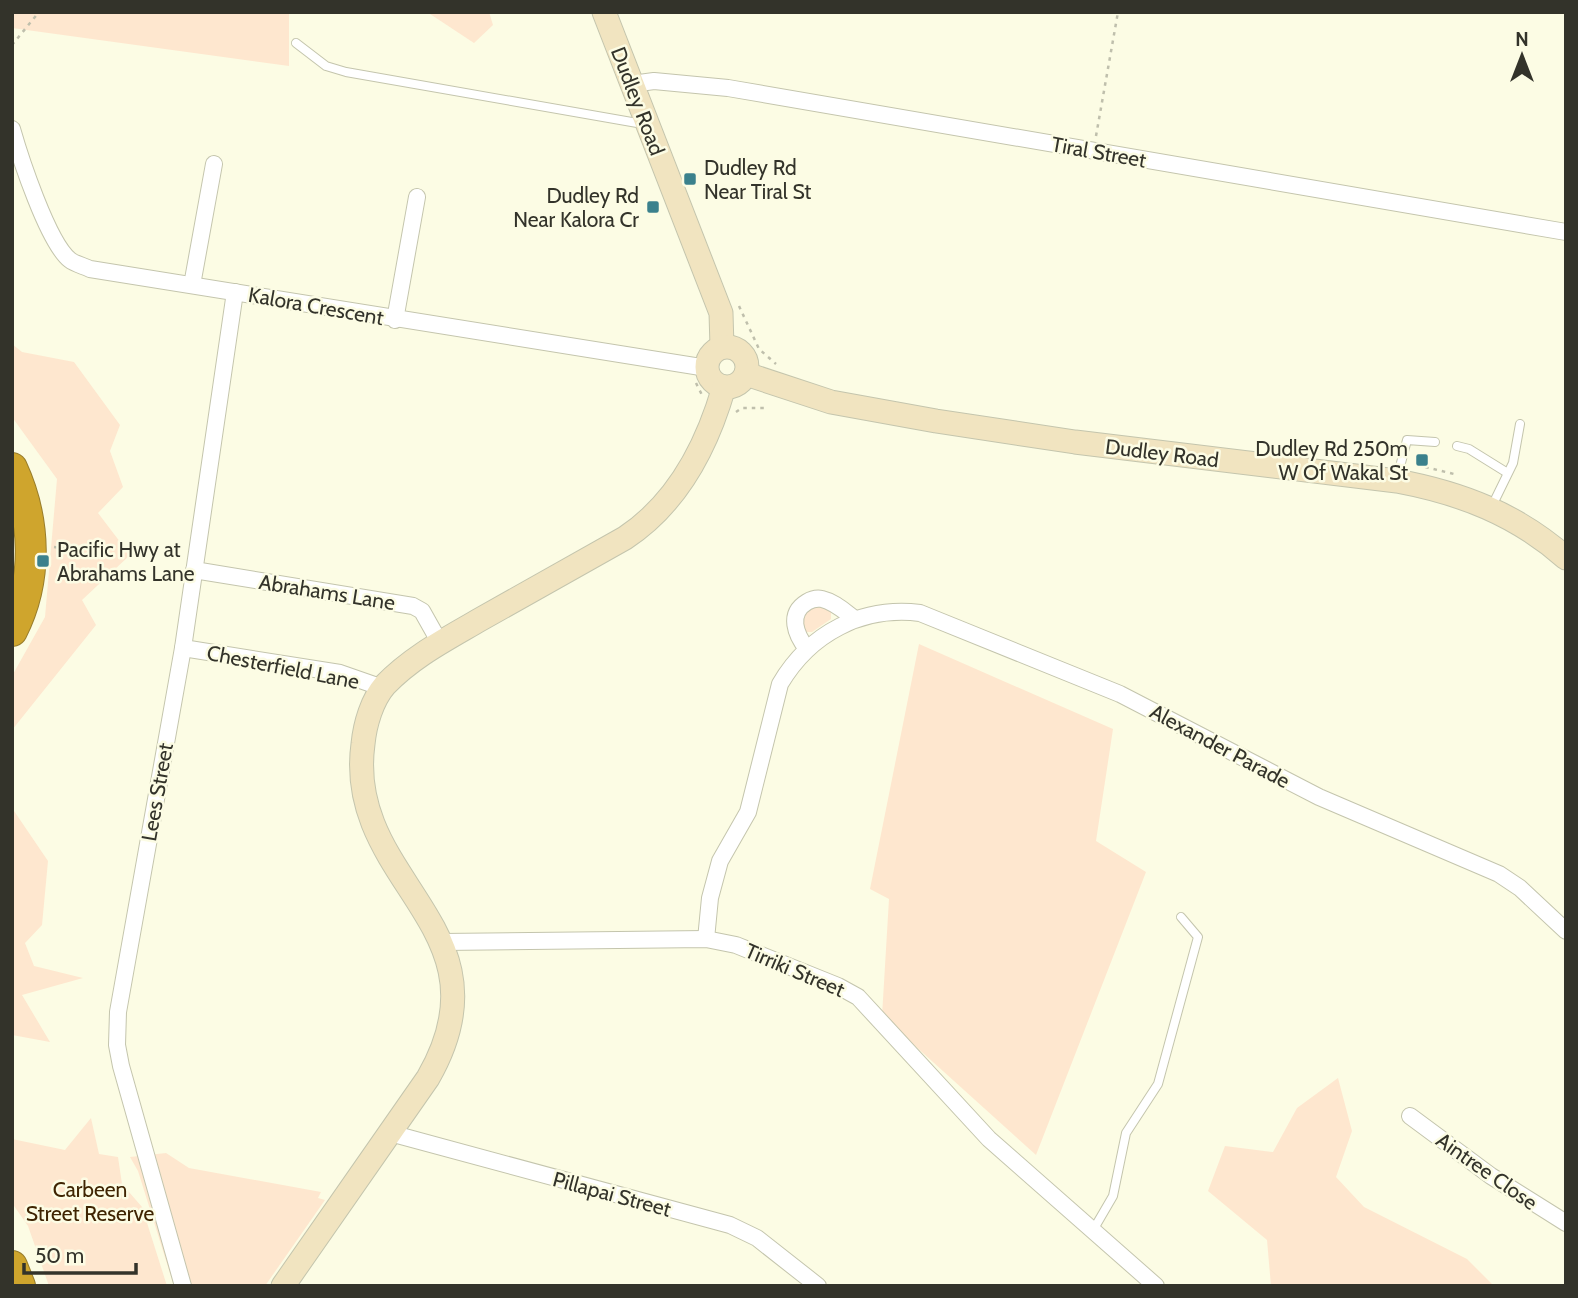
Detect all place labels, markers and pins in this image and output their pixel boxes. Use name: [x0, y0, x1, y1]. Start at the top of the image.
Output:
place label: Dudley Rd Near Tiral St: [704, 155, 811, 204]
marker: Dudley Rd Near Tiral St: [682, 171, 698, 187]
place label: Dudley Rd Near Kalora Cr: [513, 183, 639, 232]
marker: Dudley Rd Near Kalora Cr: [645, 199, 661, 215]
place label: Dudley Rd 250m W Of Wakal St: [1255, 436, 1408, 485]
marker: Dudley Rd 250m W Of Wakal St: [1414, 452, 1430, 468]
place label: Pacific Hwy at Abrahams Lane: [57, 537, 195, 586]
marker: Pacific Hwy at Abrahams Lane: [35, 553, 51, 569]

